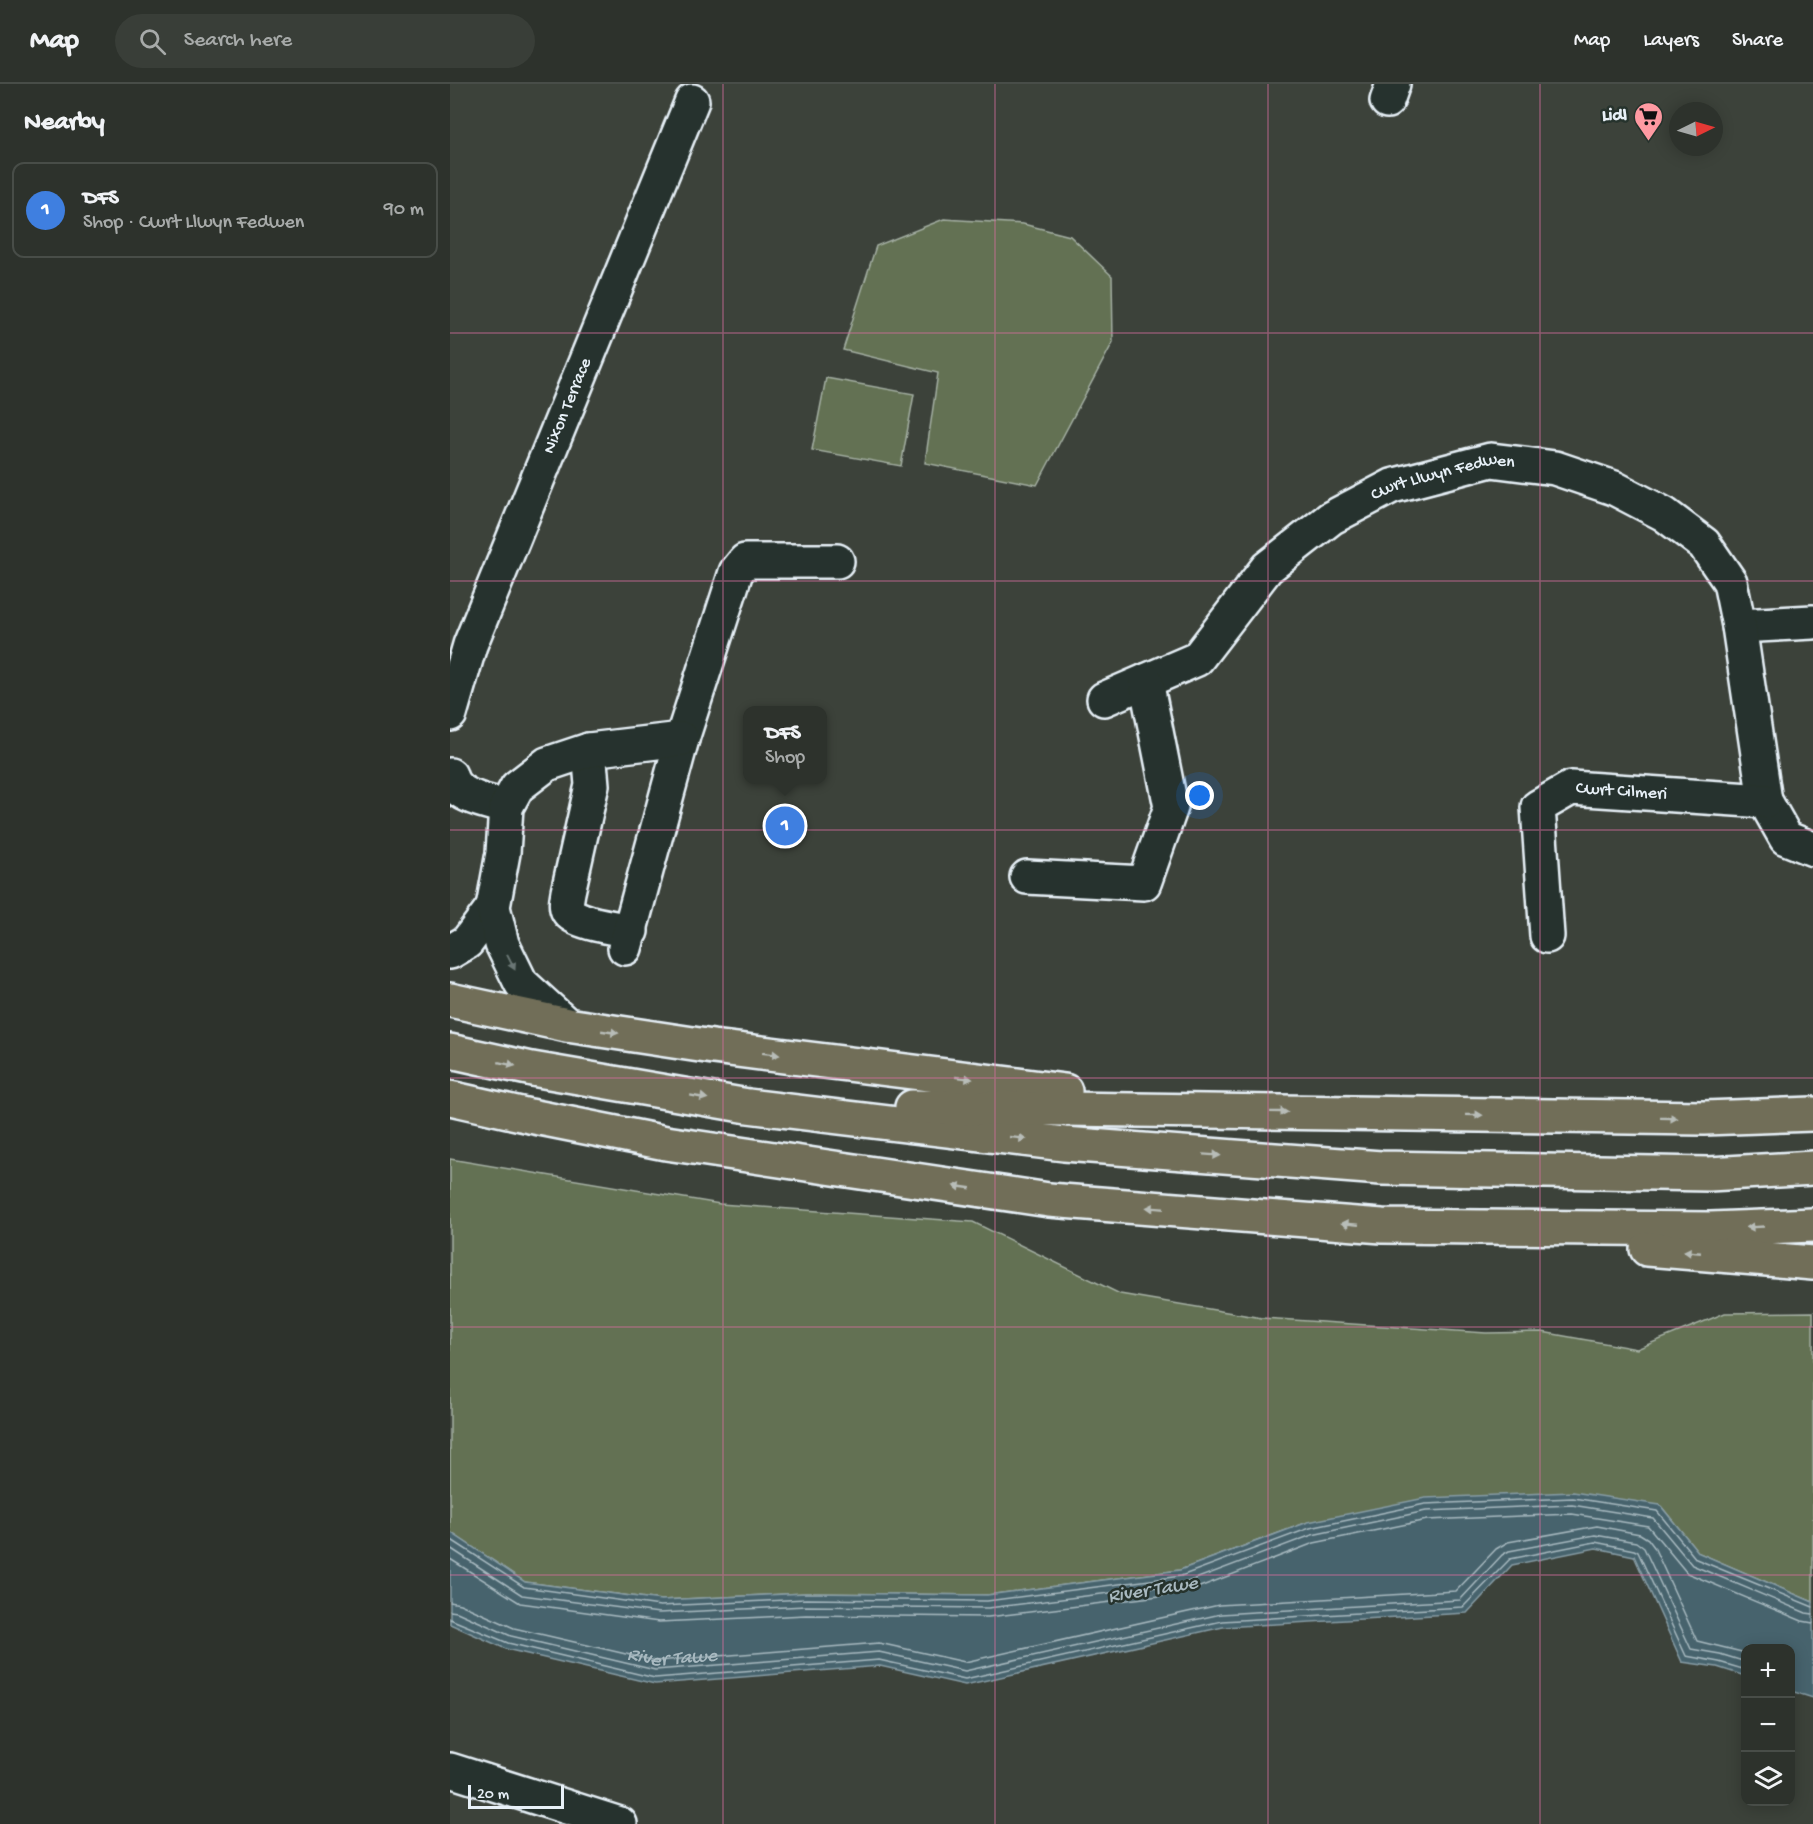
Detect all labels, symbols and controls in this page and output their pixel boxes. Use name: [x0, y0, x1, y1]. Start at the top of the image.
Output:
search box: [115, 14, 535, 68]
text: Map: [30, 25, 79, 58]
icon: search: [136, 25, 169, 58]
text: Search here: [184, 28, 292, 54]
text: Map: [1574, 29, 1610, 54]
text: Layers: [1643, 29, 1699, 54]
text: Share: [1732, 29, 1783, 54]
supermarket icon: Lidl: [1632, 100, 1664, 142]
north arrow: [1669, 102, 1723, 156]
place label: Lidl: [1602, 106, 1627, 127]
text: Nearby: [24, 108, 105, 139]
text: DFS: [83, 186, 119, 212]
text: 1: [41, 199, 50, 222]
text: 90 m: [384, 199, 424, 222]
text: Shop · Cwrt Llwyn Fedwen: [83, 212, 304, 235]
street label: Nixon Terrace: [539, 354, 597, 457]
street label: Cwrt Llwyn Fedwen: [1367, 448, 1516, 506]
popup: [743, 706, 827, 784]
text: DFS: [765, 721, 801, 747]
text: Shop: [765, 747, 805, 770]
street label: Cwrt Cilmeri: [1575, 778, 1668, 805]
your location: [1185, 781, 1214, 810]
pin: 1: [766, 804, 804, 848]
one-way arrow: [505, 953, 515, 971]
one-way arrow: [601, 1027, 620, 1036]
one-way arrow: [761, 1049, 780, 1059]
one-way arrow: [498, 1059, 516, 1069]
one-way arrow: [955, 1074, 974, 1083]
one-way arrow: [690, 1093, 709, 1102]
one-way arrow: [1270, 1107, 1289, 1116]
one-way arrow: [1465, 1110, 1484, 1120]
one-way arrow: [1660, 1113, 1679, 1123]
one-way arrow: [1008, 1134, 1027, 1143]
one-way arrow: [1202, 1150, 1221, 1160]
one-way arrow: [952, 1183, 971, 1192]
one-way arrow: [1146, 1203, 1165, 1213]
one-way arrow: [1340, 1219, 1359, 1229]
one-way arrow: [1745, 1223, 1764, 1232]
one-way arrow: [1682, 1248, 1701, 1257]
water label: River Tawe: [1107, 1572, 1200, 1609]
water label: River Tawe: [625, 1643, 719, 1673]
map controls: [1741, 1644, 1795, 1806]
button: +: [1741, 1644, 1795, 1698]
button: −: [1741, 1698, 1795, 1752]
button: layers: [1741, 1752, 1795, 1806]
scale bar: [468, 1782, 564, 1810]
text: 20 m: [477, 1786, 509, 1805]

